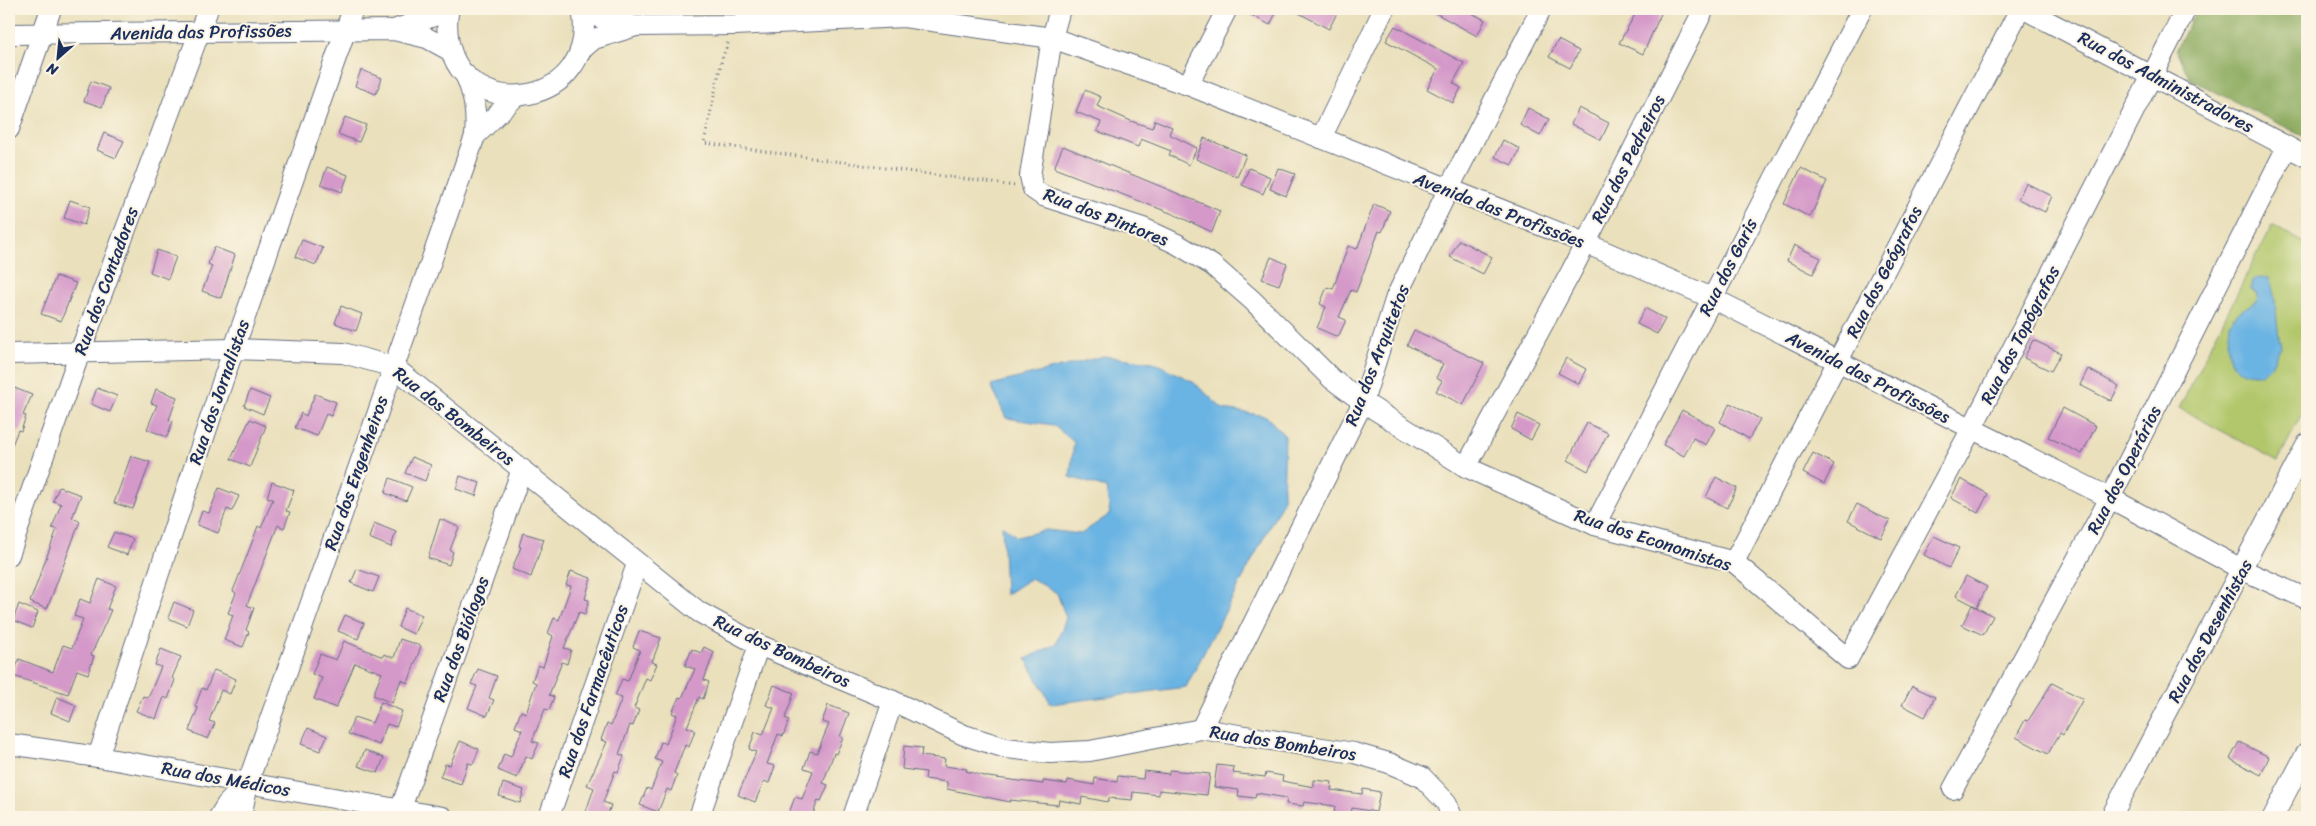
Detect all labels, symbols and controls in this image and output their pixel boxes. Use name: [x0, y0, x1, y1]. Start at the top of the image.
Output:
street label: Avenida das Profissões: [109, 14, 293, 50]
street label: Rua dos Administradores: [2072, 22, 2260, 142]
north arrow: [32, 32, 82, 82]
text: N: [42, 56, 63, 83]
street label: Rua dos Pedreiros: [1582, 88, 1674, 229]
street label: Avenida das Profissões: [1408, 162, 1590, 258]
street label: Rua dos Pintores: [1039, 178, 1174, 256]
street label: Rua dos Geógrafos: [1837, 200, 1931, 344]
street label: Rua dos Contadores: [64, 202, 148, 360]
street label: Rua dos Garis: [1690, 212, 1767, 322]
street label: Rua dos Topógrafos: [1971, 259, 2069, 410]
street label: Rua dos Arquitetos: [1335, 279, 1419, 430]
street label: Rua dos Jornalistas: [179, 314, 259, 469]
street label: Avenida das Profissões: [1779, 321, 1957, 433]
street label: Rua dos Bombeiros: [386, 358, 523, 475]
street label: Rua dos Engenheiros: [315, 391, 398, 555]
street label: Rua dos Operários: [2078, 399, 2171, 540]
street label: Rua dos Economistas: [1570, 499, 1737, 581]
street label: Rua dos Desenhistas: [2159, 553, 2262, 709]
street label: Rua dos Biólogos: [423, 571, 499, 706]
street label: Rua dos Farmacêuticos: [548, 599, 638, 782]
street label: Rua dos Bombeiros: [708, 605, 856, 697]
street label: Rua dos Bombeiros: [1207, 716, 1359, 770]
street label: Rua dos Médicos: [159, 752, 294, 806]

